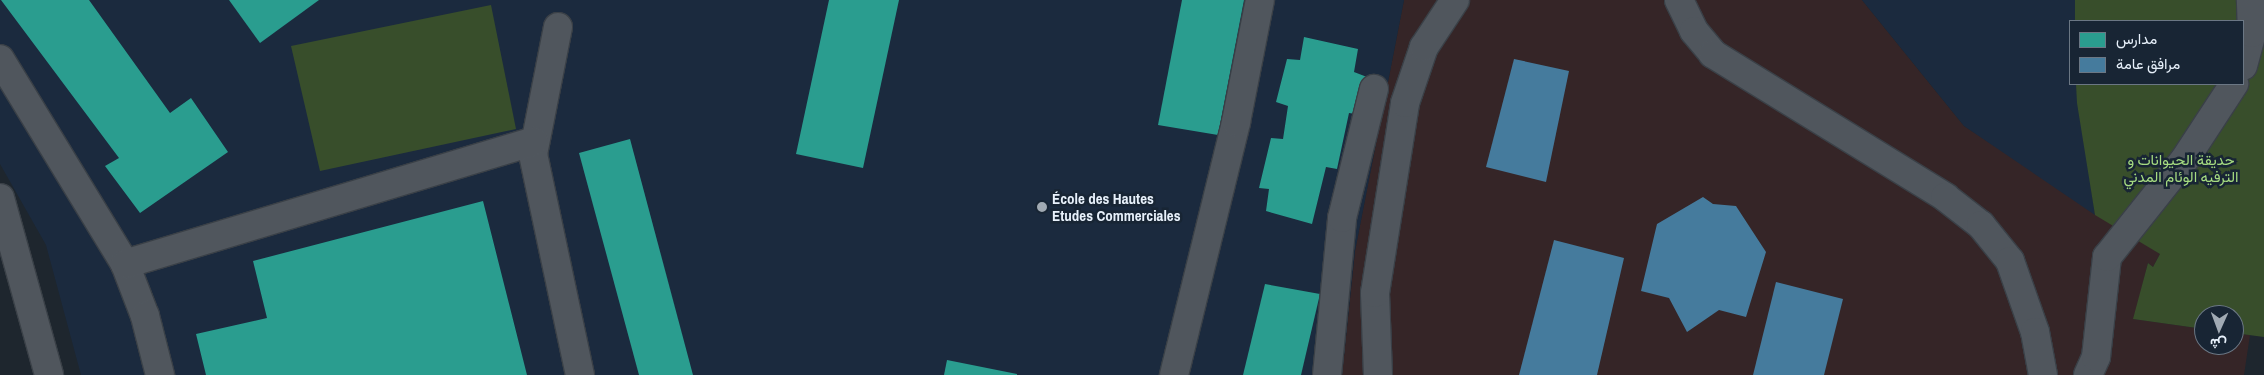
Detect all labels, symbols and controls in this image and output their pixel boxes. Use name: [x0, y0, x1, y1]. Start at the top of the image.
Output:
legend: [2069, 20, 2244, 85]
text: مدارس: [2116, 28, 2157, 49]
text: مرافق عامة: [2116, 53, 2180, 74]
park label: حديقة الحيوانات و الترفيه الوئام المدني: [2123, 150, 2239, 185]
place label: École des Hautes Etudes Commerciales: [1052, 189, 1181, 224]
marker: École des Hautes Etudes Commerciales: [1036, 201, 1048, 213]
north arrow: [2194, 305, 2244, 355]
text: ش: [2210, 335, 2227, 353]

